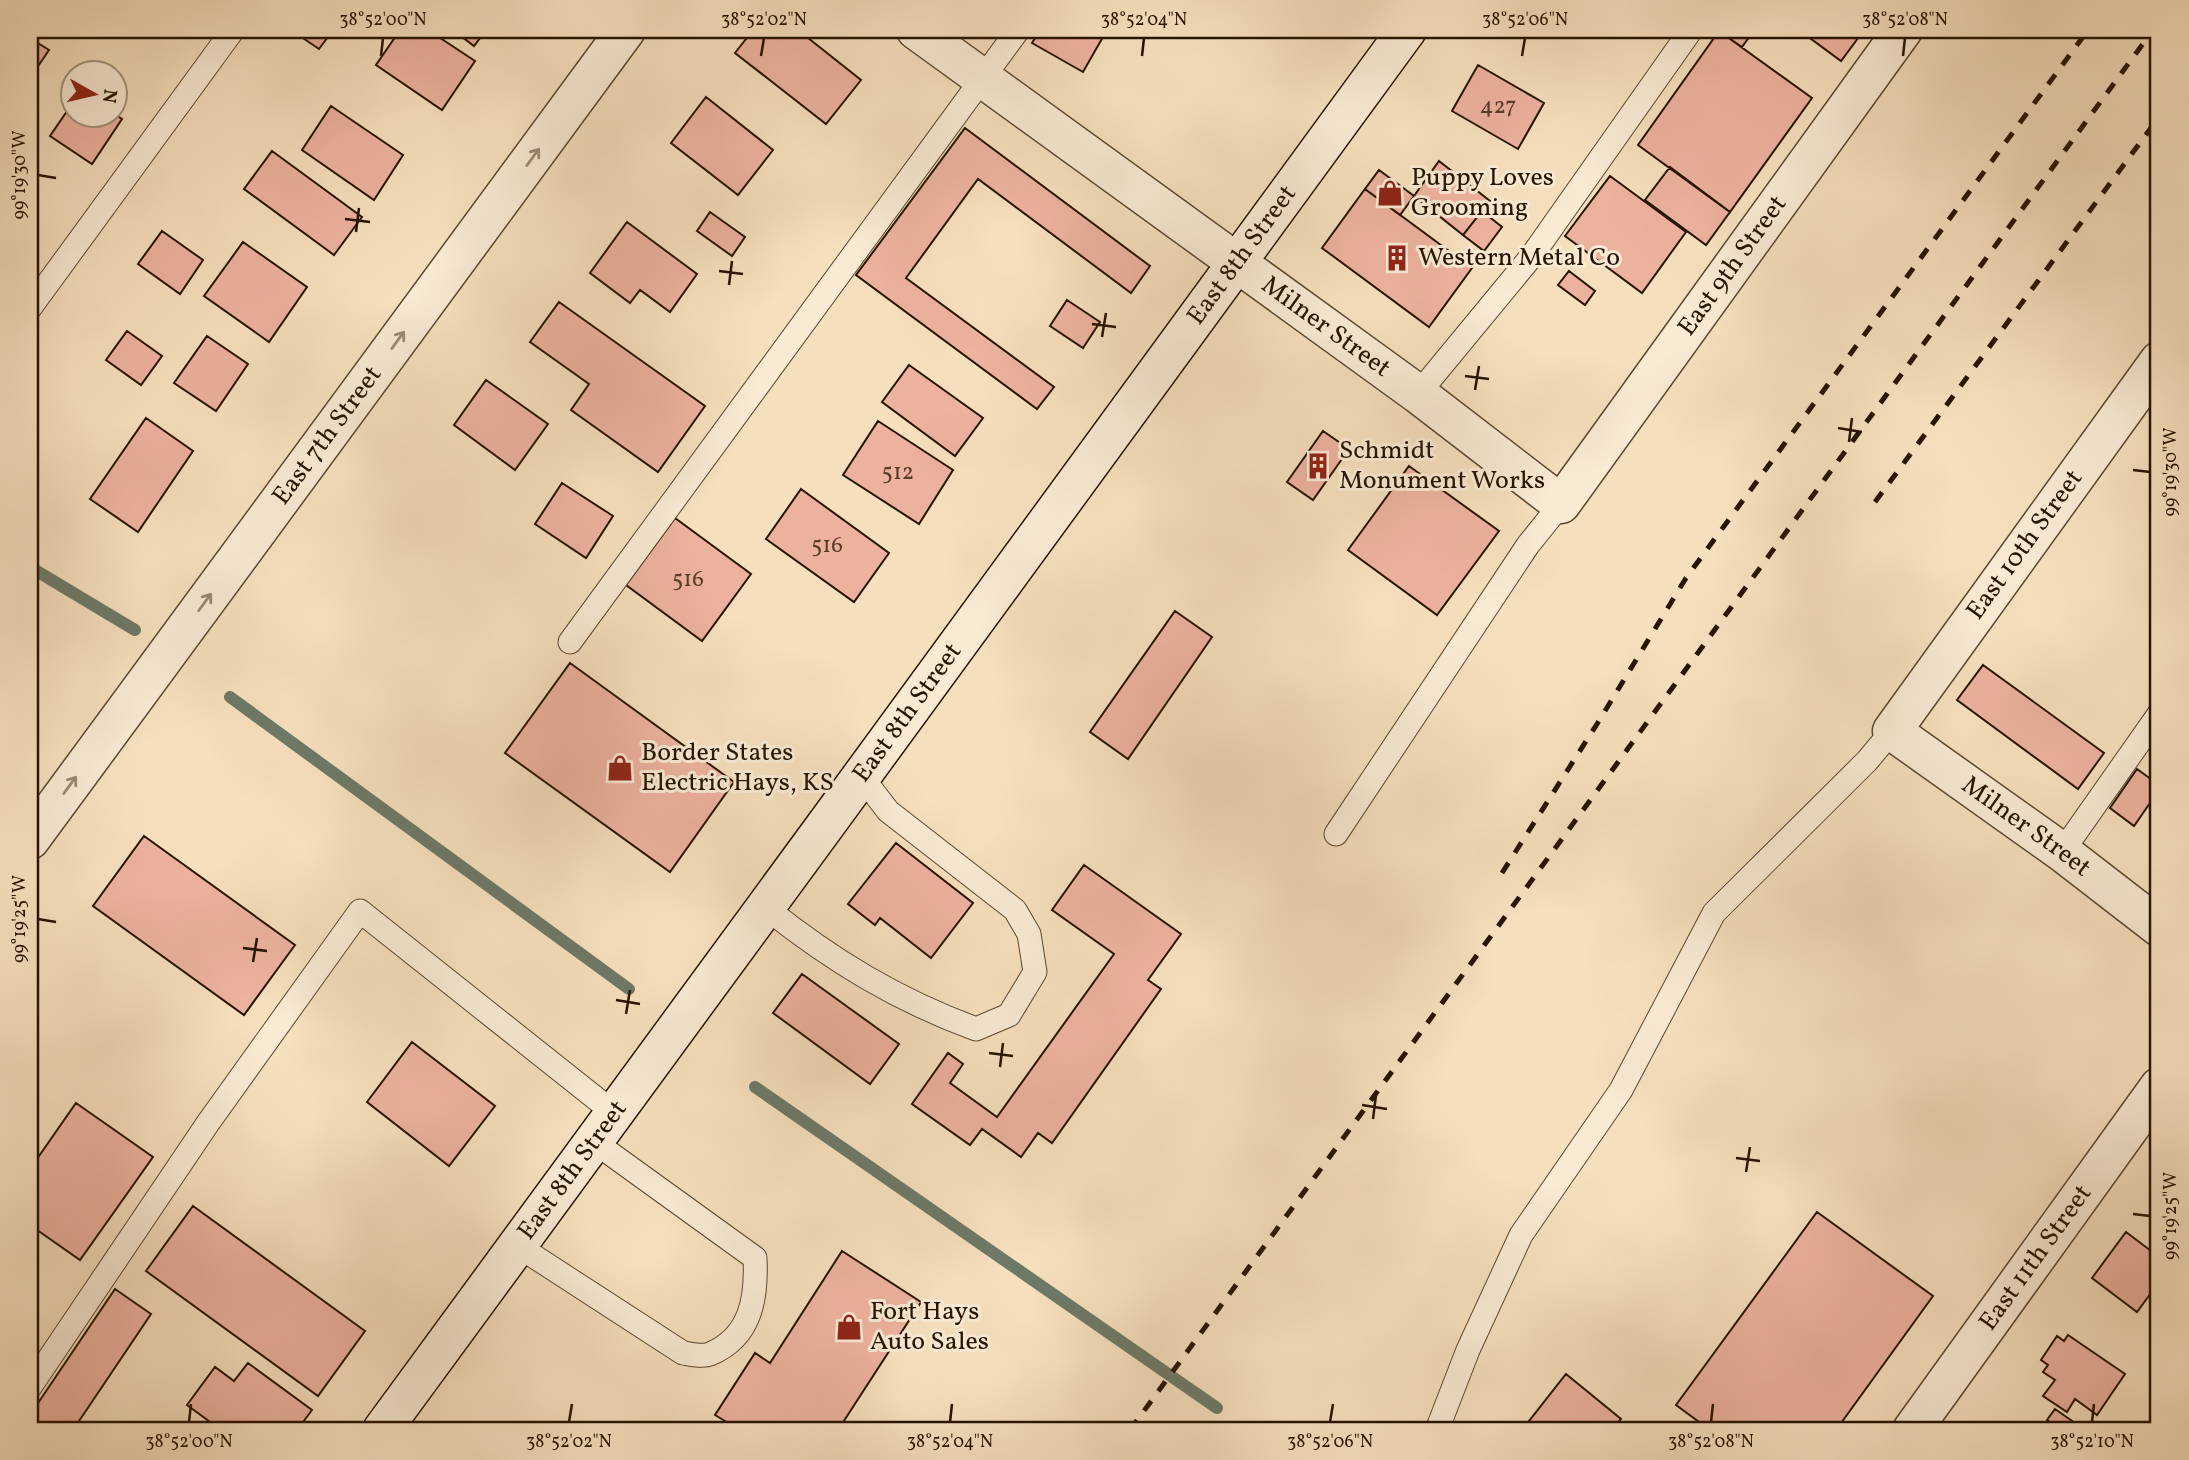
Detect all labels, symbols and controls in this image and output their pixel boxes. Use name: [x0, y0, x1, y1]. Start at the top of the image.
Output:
text: 38°52'00"N: [339, 8, 427, 33]
text: 38°52'02"N: [721, 8, 807, 33]
text: 38°52'04"N: [1101, 8, 1187, 33]
text: 38°52'06"N: [1482, 8, 1568, 33]
text: 38°52'08"N: [1862, 8, 1948, 33]
north arrow: [60, 60, 130, 130]
text: N: [95, 87, 123, 105]
house number: 427: [1480, 91, 1516, 123]
text: 99°19'30"W: [8, 130, 33, 220]
one-way arrow: [525, 148, 540, 166]
place label: Puppy Loves Grooming: [1411, 160, 1554, 226]
street label: East 8th Street: [1179, 178, 1305, 333]
shop icon: Puppy Loves Grooming: [1375, 178, 1405, 208]
street label: East 9th Street: [1670, 188, 1796, 344]
place label: Western Metal Co: [1418, 240, 1620, 276]
building icon: Western Metal Co: [1382, 243, 1412, 273]
street label: Milner Street: [1254, 268, 1398, 386]
one-way arrow: [391, 331, 405, 350]
street label: East 7th Street: [264, 359, 391, 513]
text: 99°19'30"W: [2159, 427, 2184, 517]
place label: Schmidt Monument Works: [1339, 433, 1545, 499]
building icon: Schmidt Monument Works: [1303, 451, 1333, 481]
house number: 512: [882, 457, 914, 489]
street label: East 10th Street: [1958, 463, 2092, 627]
house number: 516: [811, 530, 843, 562]
house number: 516: [672, 564, 704, 596]
one-way arrow: [198, 593, 212, 612]
street label: East 8th Street: [844, 636, 971, 790]
place label: Border States Electric Hays, KS: [641, 735, 834, 801]
shop icon: Border States Electric Hays, KS: [605, 753, 635, 783]
street label: Milner Street: [1954, 768, 2098, 886]
one-way arrow: [63, 776, 77, 795]
text: 99°19'25"W: [8, 875, 33, 963]
street label: East 8th Street: [509, 1093, 636, 1248]
text: 99°19'25"W: [2159, 1172, 2184, 1260]
street label: East 11th Street: [1971, 1178, 2101, 1338]
place label: Fort Hays Auto Sales: [870, 1294, 989, 1360]
shop icon: Fort Hays Auto Sales: [834, 1312, 864, 1342]
text: 38°52'00"N: [145, 1430, 233, 1455]
text: 38°52'02"N: [526, 1430, 612, 1455]
text: 38°52'04"N: [907, 1430, 993, 1455]
text: 38°52'06"N: [1287, 1430, 1373, 1455]
text: 38°52'08"N: [1668, 1430, 1754, 1455]
text: 38°52'10"N: [2050, 1430, 2134, 1455]

